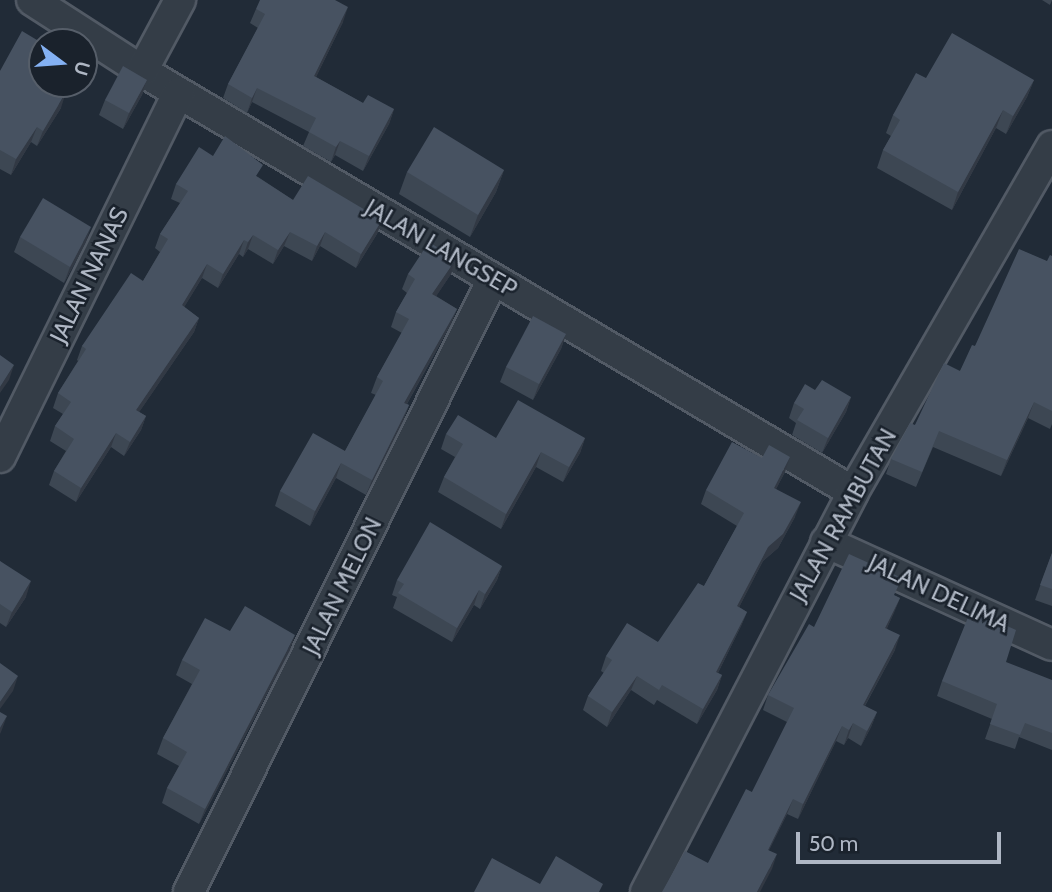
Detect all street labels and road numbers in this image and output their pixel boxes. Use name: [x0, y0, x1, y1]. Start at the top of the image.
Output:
street label: JALAN LANGSEP: [360, 193, 522, 303]
street label: JALAN NANAS: [44, 202, 134, 348]
street label: JALAN RAMBUTAN: [783, 423, 903, 607]
street label: JALAN MELON: [296, 513, 388, 659]
street label: JALAN DELIMA: [864, 548, 1014, 638]

